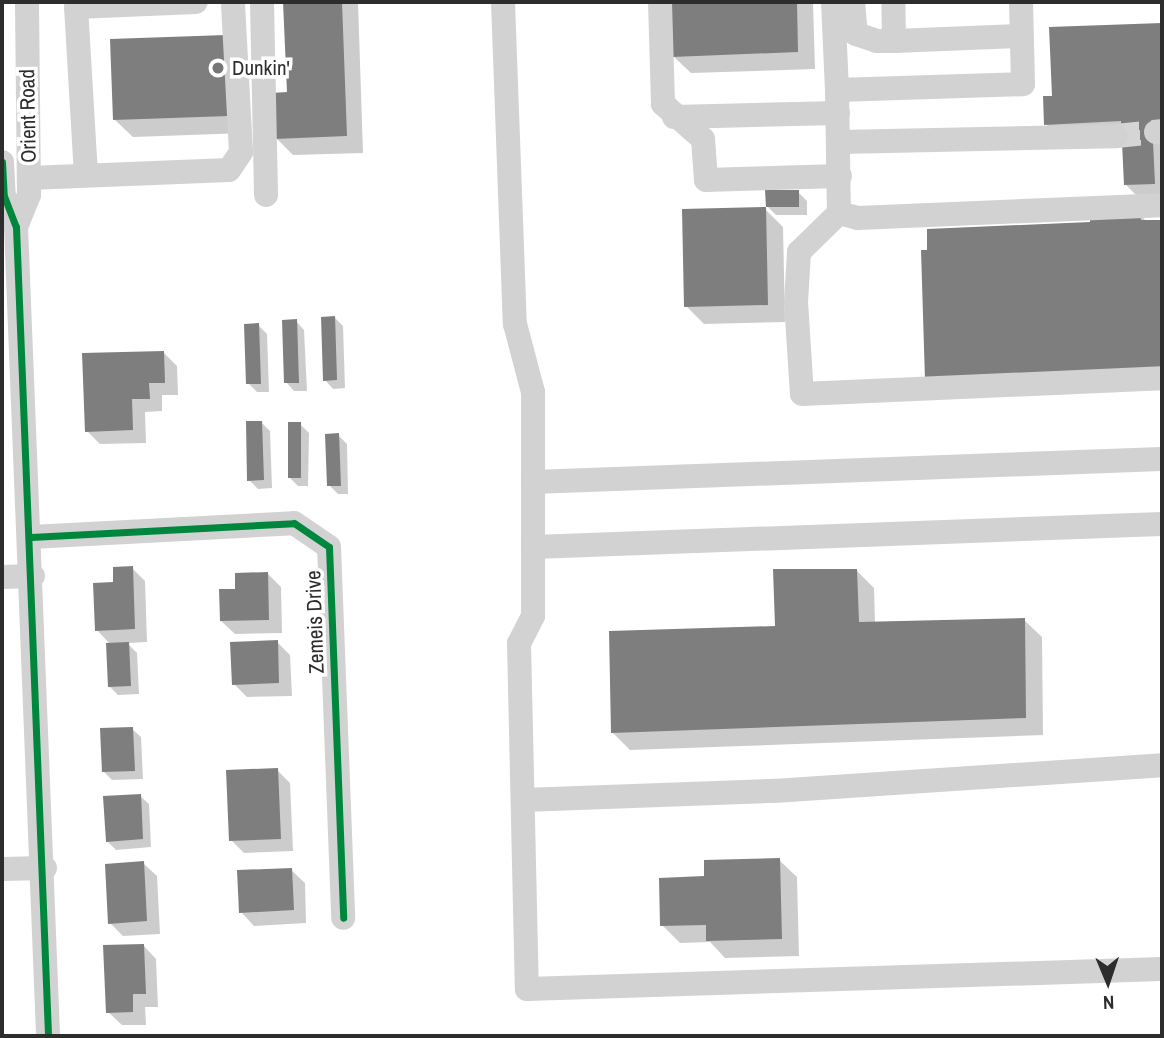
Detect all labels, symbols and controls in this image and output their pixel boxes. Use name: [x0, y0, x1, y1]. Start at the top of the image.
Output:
place label: Dunkin': [232, 55, 290, 81]
marker: Dunkin': [210, 60, 226, 76]
street label: Orient Road: [15, 69, 41, 163]
street label: Zemeis Drive: [301, 570, 329, 674]
north arrow: [1073, 947, 1143, 1017]
text: N: [1103, 990, 1115, 1016]

